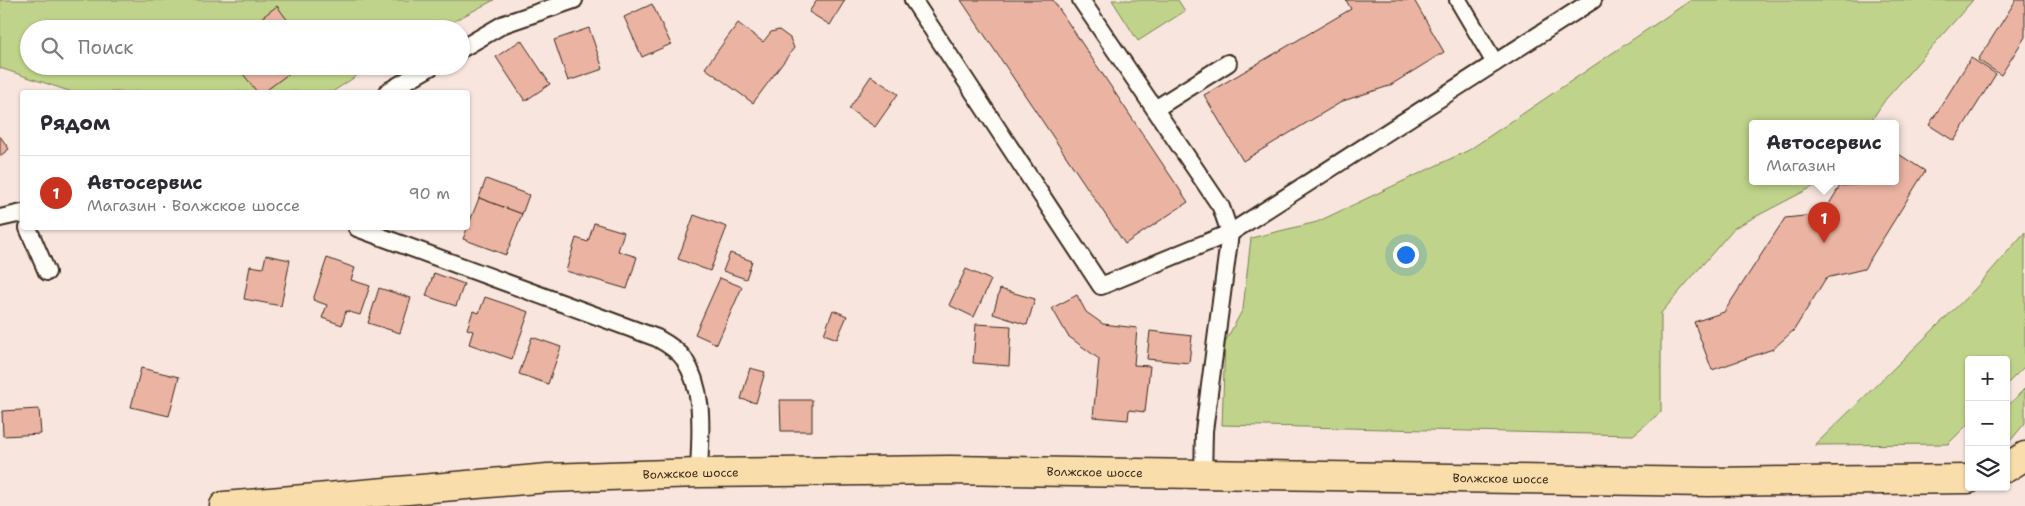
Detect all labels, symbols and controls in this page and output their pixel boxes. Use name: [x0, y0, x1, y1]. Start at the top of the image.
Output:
search box: [20, 20, 470, 75]
icon: search: [38, 34, 66, 62]
text: Поиск: [78, 35, 133, 60]
text: Рядом: [40, 109, 110, 137]
popup: [1749, 120, 1899, 185]
text: Автосервис: [1766, 130, 1882, 155]
text: Магазин: [1766, 155, 1836, 176]
text: Автосервис: [87, 170, 203, 195]
text: 1: [52, 183, 60, 204]
text: 90 m: [409, 183, 450, 204]
text: Магазин · Волжское шоссе: [87, 195, 300, 216]
pin: 1: [1808, 202, 1840, 243]
your location: [1393, 242, 1419, 268]
map controls: [1965, 356, 2010, 491]
button: +: [1965, 356, 2010, 401]
button: −: [1965, 401, 2010, 446]
button: layers: [1965, 446, 2010, 491]
street label: Волжское шоссе: [1046, 464, 1143, 481]
street label: Волжское шоссе: [642, 465, 739, 483]
street label: Волжское шоссе: [1452, 470, 1549, 487]

